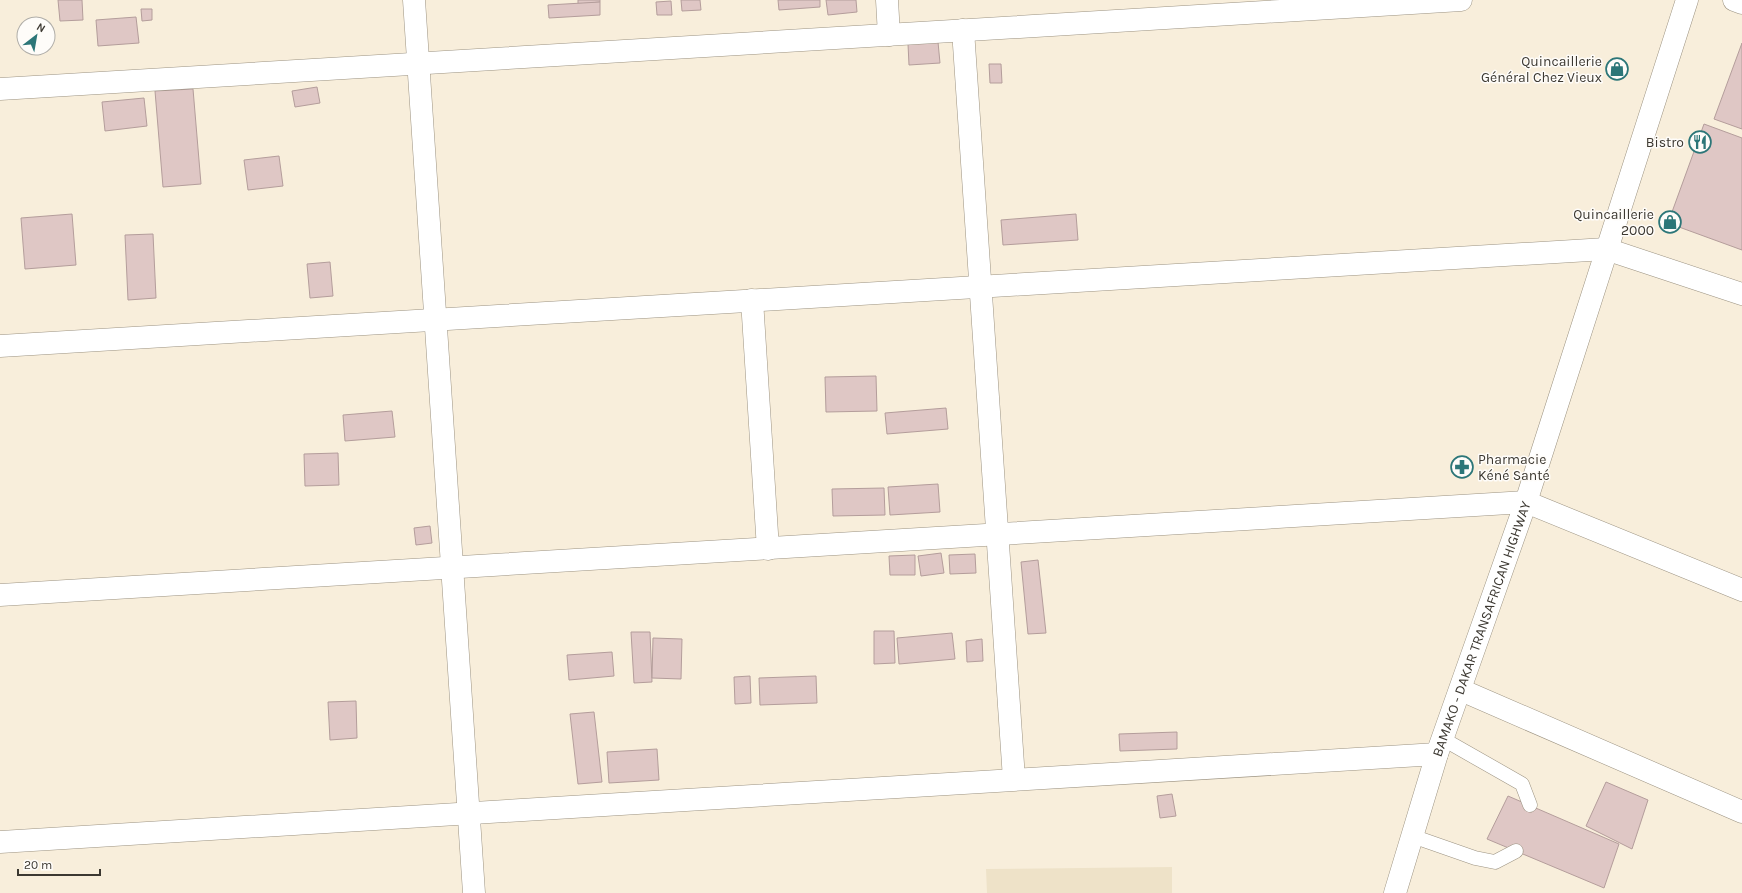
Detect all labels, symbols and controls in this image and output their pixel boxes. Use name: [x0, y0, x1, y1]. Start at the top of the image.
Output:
north arrow: [16, 16, 56, 56]
text: N: [34, 20, 48, 35]
place label: Quincaillerie Général Chez Vieux: [1481, 53, 1602, 86]
shop icon: Quincaillerie Général Chez Vieux: [1604, 56, 1630, 82]
restaurant icon: Bistro: [1687, 129, 1713, 155]
place label: Bistro: [1646, 134, 1684, 151]
place label: Quincaillerie 2000: [1573, 206, 1654, 239]
shop icon: Quincaillerie 2000: [1657, 209, 1683, 235]
place label: Pharmacie Kéné Santé: [1478, 451, 1550, 484]
pharmacy icon: Pharmacie Kéné Santé: [1449, 454, 1475, 480]
street label: BAMAKO - DAKAR TRANSAFRICAN HIGHWAY: [1428, 498, 1534, 759]
scale bar: [18, 851, 100, 877]
text: 20 m: [24, 858, 52, 872]

